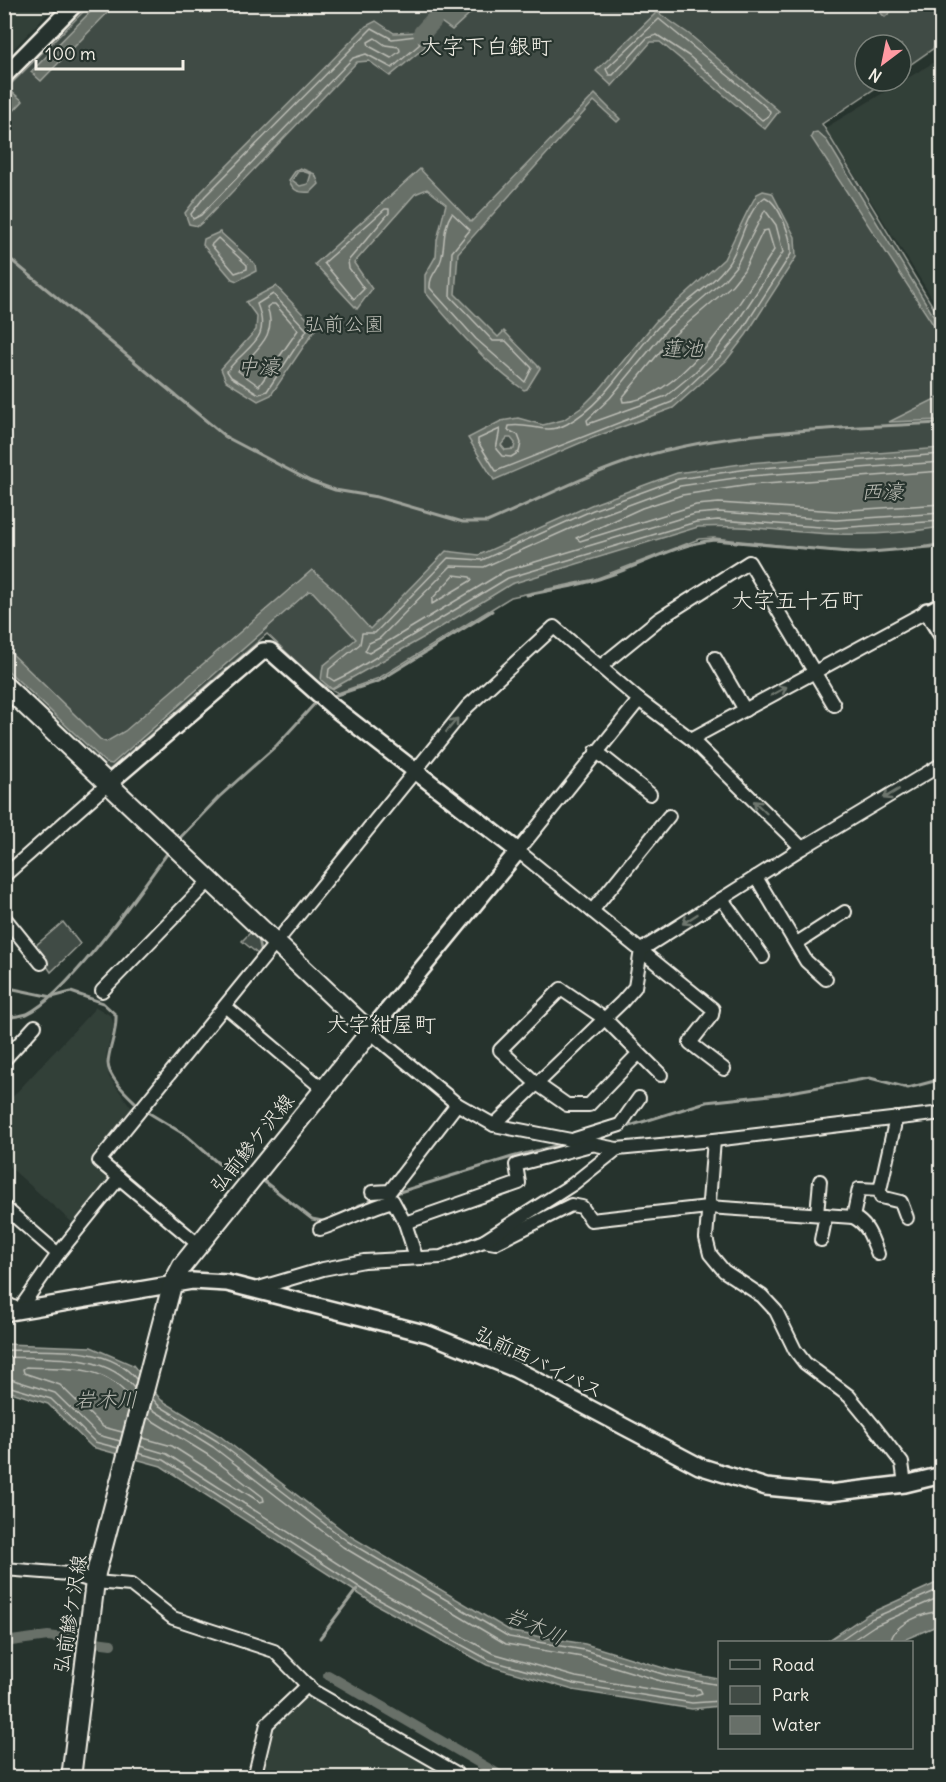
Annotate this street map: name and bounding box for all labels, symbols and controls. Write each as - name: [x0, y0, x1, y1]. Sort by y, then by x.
- district label: 大字下白銀町: [420, 32, 552, 60]
- scale bar: [36, 33, 183, 71]
- north arrow: [853, 33, 913, 93]
- text: 100 m: [45, 42, 96, 65]
- text: N: [865, 64, 885, 87]
- park label: 弘前公園: [304, 311, 384, 336]
- water label: 蓮池: [661, 335, 704, 362]
- water label: 中濠: [237, 353, 281, 380]
- water label: 西濠: [861, 478, 905, 505]
- district label: 大字五十石町: [731, 586, 863, 614]
- one-way arrow: [770, 685, 787, 697]
- one-way arrow: [445, 717, 458, 733]
- one-way arrow: [883, 789, 900, 801]
- one-way arrow: [753, 800, 768, 814]
- one-way arrow: [682, 914, 699, 926]
- district label: 大字紺屋町: [326, 1010, 436, 1038]
- street label: 弘前鰺ケ沢線: [204, 1088, 299, 1197]
- street label: 弘前西バイパス: [471, 1320, 607, 1403]
- water label: 岩木川: [75, 1386, 138, 1413]
- street label: 弘前鰺ケ沢線: [48, 1553, 91, 1675]
- water label: 岩木川: [501, 1600, 569, 1651]
- legend: [718, 1641, 913, 1749]
- text: Road: [772, 1653, 815, 1676]
- text: Park: [772, 1683, 809, 1706]
- text: Water: [772, 1713, 822, 1736]

